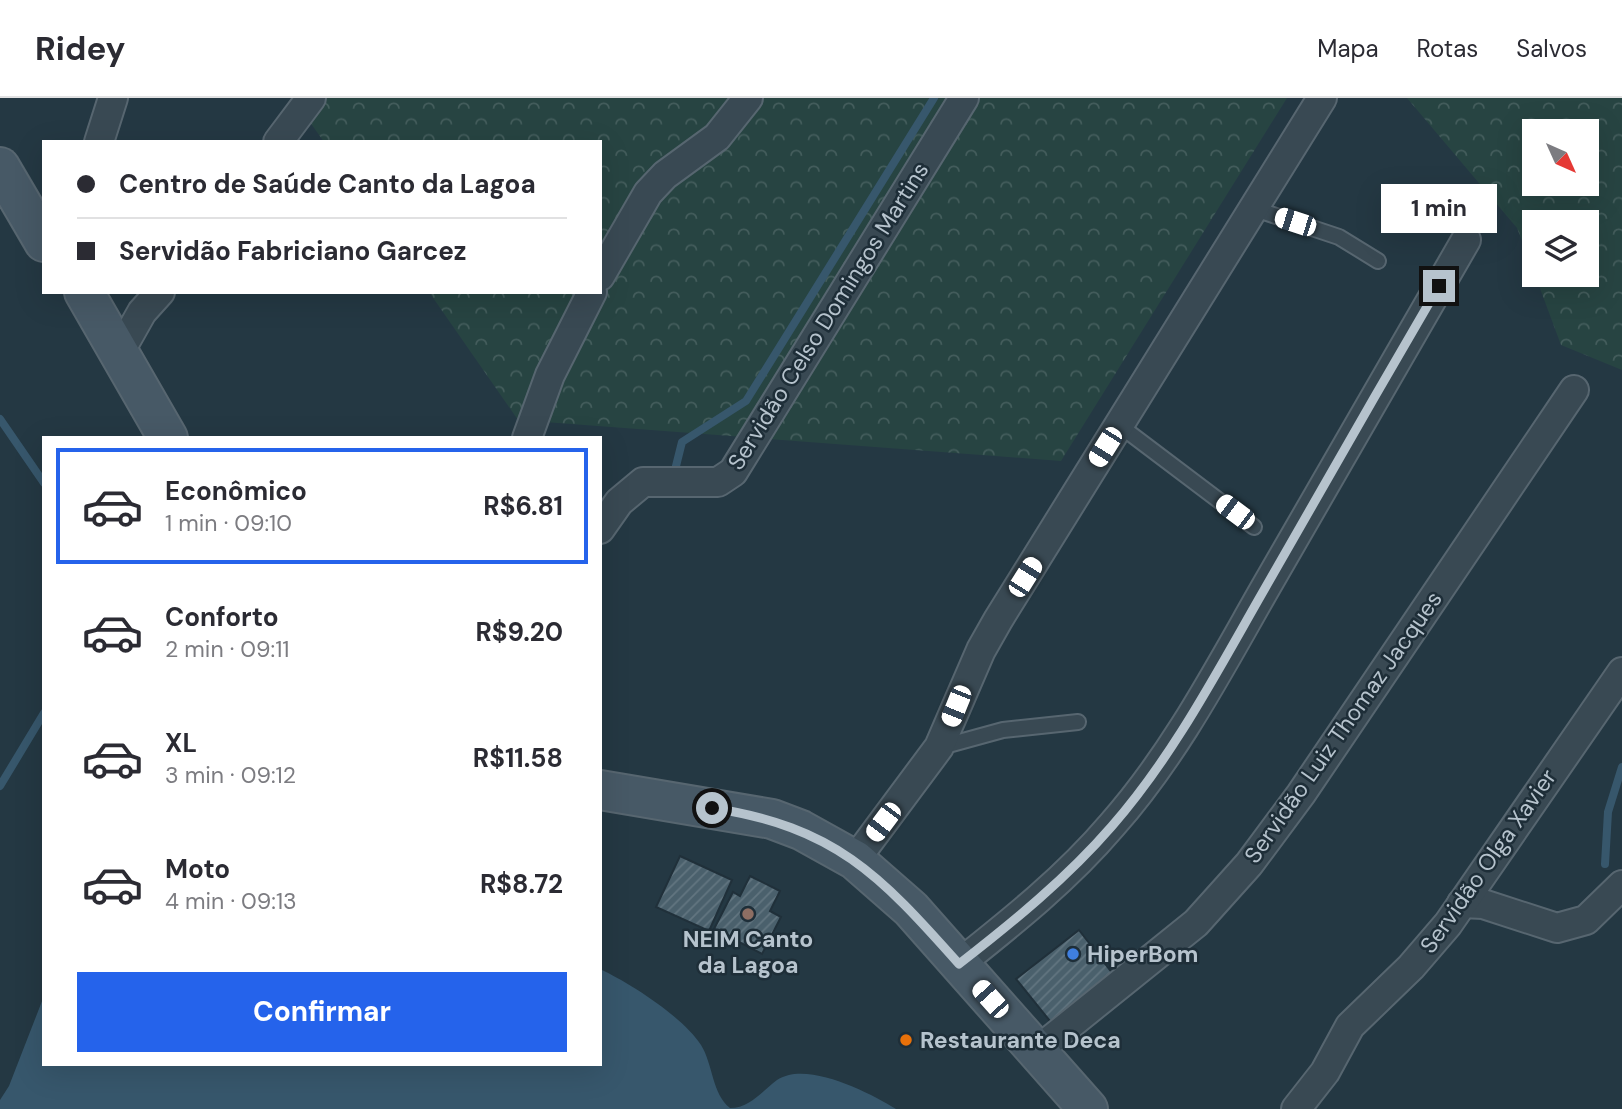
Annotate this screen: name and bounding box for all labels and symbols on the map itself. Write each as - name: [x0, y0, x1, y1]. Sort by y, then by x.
- north arrow: [1522, 119, 1600, 196]
- street label: Servidão Celso Domingos Martins: [721, 157, 935, 475]
- callout: 1 min: [1381, 184, 1497, 234]
- car: [1272, 206, 1319, 238]
- route end: [1423, 270, 1455, 302]
- car: [1085, 424, 1126, 470]
- car: [1212, 491, 1259, 533]
- car: [1005, 554, 1046, 600]
- street label: Servidão Luiz Thomaz Jacques: [1237, 585, 1449, 869]
- car: [939, 683, 974, 729]
- street label: Servidão Olga Xavier: [1413, 763, 1563, 959]
- route start: [696, 792, 728, 824]
- car: [862, 799, 905, 845]
- marker: NEIM Canto da Lagoa: [740, 906, 756, 922]
- place label: NEIM Canto da Lagoa: [683, 924, 813, 980]
- place label: HiperBom: [1087, 939, 1198, 969]
- marker: HiperBom: [1065, 946, 1081, 962]
- car: [969, 976, 1012, 1022]
- place label: Restaurante Deca: [920, 1025, 1121, 1055]
- marker: Restaurante Deca: [898, 1032, 914, 1048]

